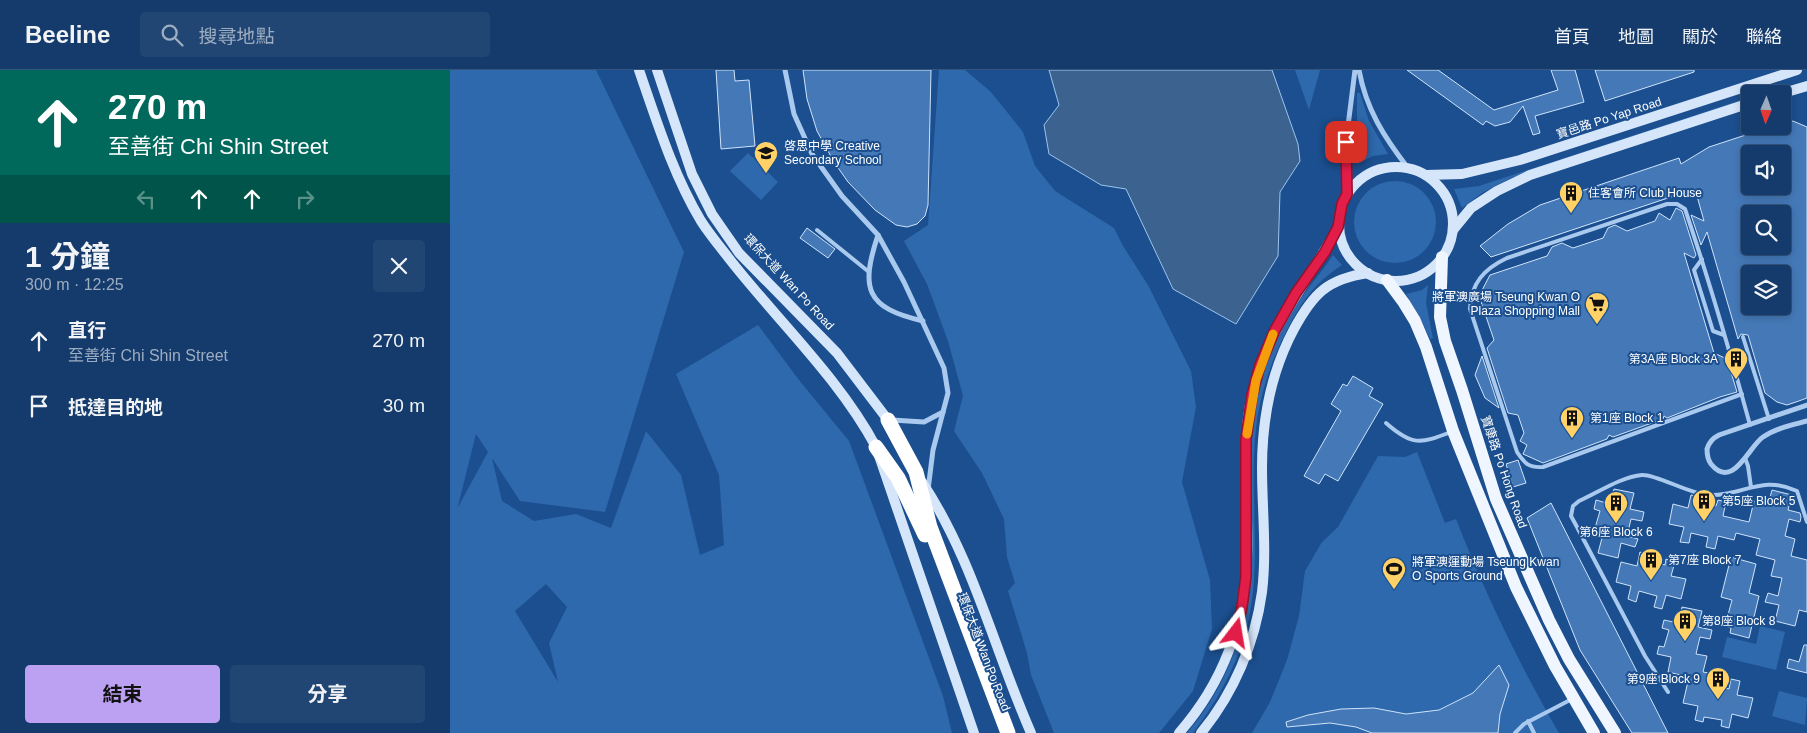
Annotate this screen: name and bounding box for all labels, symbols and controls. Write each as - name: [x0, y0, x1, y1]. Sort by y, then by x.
- search box: [140, 12, 490, 57]
- text: Beeline: [25, 21, 110, 48]
- icon: search: [158, 21, 186, 49]
- text: 搜尋地點: [198, 26, 274, 47]
- text: 首頁: [1554, 27, 1590, 47]
- text: 地圖: [1618, 27, 1654, 47]
- text: 關於: [1682, 27, 1718, 47]
- text: 聯絡: [1746, 27, 1782, 47]
- north arrow: [1741, 85, 1791, 135]
- map controls: [1741, 85, 1791, 315]
- text: 270 m: [108, 87, 207, 126]
- icon: ahead: [25, 90, 90, 155]
- street label: 寶邑路 Po Yap Road: [1555, 94, 1663, 142]
- pin: [1325, 121, 1367, 163]
- icon: arrive: [1332, 128, 1360, 156]
- text: 至善街 Chi Shin Street: [108, 134, 328, 159]
- place label: 啓思中學 Creative Secondary School: [784, 139, 881, 167]
- school or university icon: 啓思中學 Creative Secondary School: [753, 140, 779, 174]
- button: sound: [1741, 145, 1791, 195]
- building icon: 住客會所 Club House: [1558, 180, 1584, 214]
- icon: left: [132, 185, 160, 213]
- icon: ahead: [185, 185, 213, 213]
- icon: ahead: [238, 185, 266, 213]
- icon: right: [291, 185, 319, 213]
- place label: 住客會所 Club House: [1588, 186, 1702, 200]
- button: search: [1741, 205, 1791, 255]
- street label: 環保大道 Wan Po Road: [741, 231, 837, 333]
- text: 1 分鐘: [25, 240, 110, 273]
- button: close: [373, 240, 425, 292]
- button: layers: [1741, 265, 1791, 315]
- text: 300 m · 12:25: [25, 276, 124, 293]
- place label: 將軍澳廣場 Tseung Kwan O Plaza Shopping Mall: [1432, 290, 1580, 318]
- supermarket icon: 將軍澳廣場 Tseung Kwan O Plaza Shopping Mall: [1584, 291, 1610, 325]
- text: 直行: [68, 320, 106, 341]
- icon: ahead: [25, 327, 53, 355]
- text: 270 m: [372, 330, 425, 351]
- building icon: 第3A座 Block 3A: [1723, 346, 1749, 380]
- text: 至善街 Chi Shin Street: [68, 347, 228, 364]
- place label: 第3A座 Block 3A: [1629, 352, 1718, 366]
- icon: arrive: [25, 392, 53, 420]
- text: 30 m: [383, 395, 425, 416]
- text: 抵達目的地: [68, 397, 163, 418]
- building icon: 第1座 Block 1: [1559, 405, 1585, 439]
- place label: 第1座 Block 1: [1590, 411, 1664, 425]
- street label: 寶康路 Po Hong Road: [1478, 414, 1530, 530]
- building icon: 第5座 Block 5: [1691, 488, 1717, 522]
- building icon: 第6座 Block 6: [1603, 490, 1629, 524]
- place label: 第5座 Block 5: [1722, 494, 1796, 508]
- place label: 第6座 Block 6: [1579, 525, 1653, 539]
- building icon: 第7座 Block 7: [1638, 547, 1664, 581]
- place label: 第7座 Block 7: [1668, 553, 1742, 567]
- place label: 將軍澳運動場 Tseung Kwan O Sports Ground: [1412, 555, 1559, 583]
- sports icon: 將軍澳運動場 Tseung Kwan O Sports Ground: [1381, 556, 1407, 590]
- street label: 環保大道 Wan Po Road: [955, 591, 1013, 713]
- position arrow: [1209, 606, 1261, 658]
- building icon: 第8座 Block 8: [1672, 608, 1698, 642]
- place label: 第8座 Block 8: [1702, 614, 1776, 628]
- button: 結束: [25, 665, 220, 723]
- button: 分享: [230, 665, 425, 723]
- building icon: 第9座 Block 9: [1705, 666, 1731, 700]
- place label: 第9座 Block 9: [1627, 672, 1700, 686]

